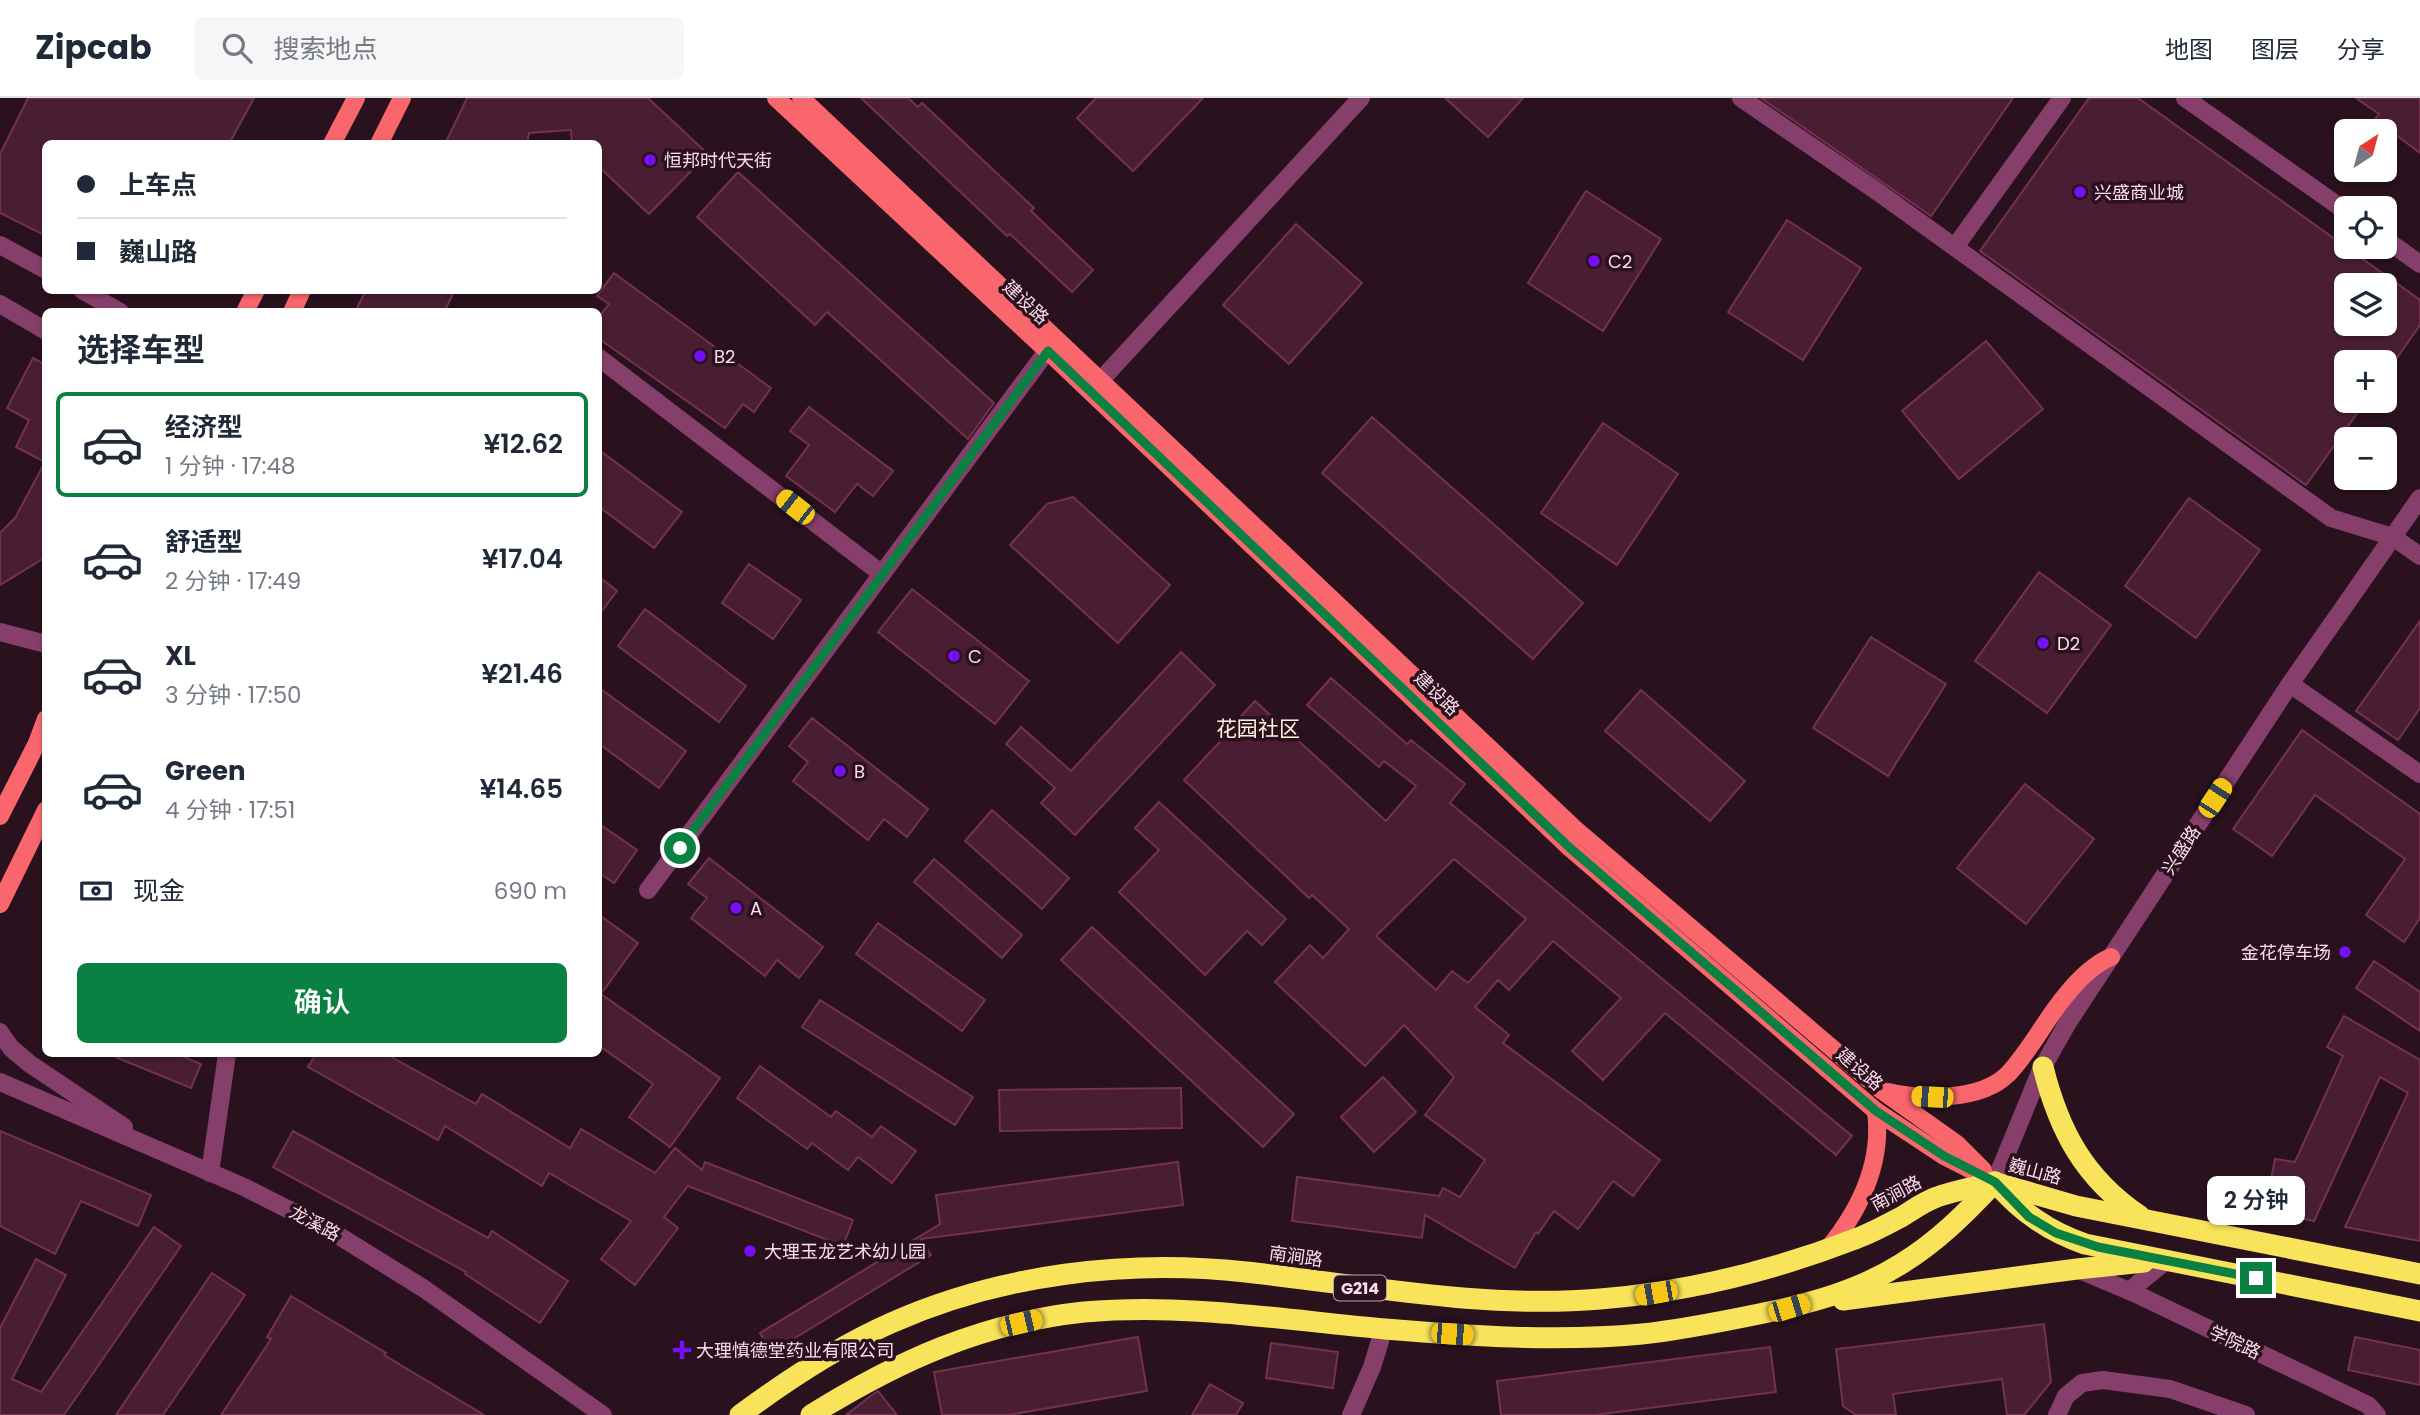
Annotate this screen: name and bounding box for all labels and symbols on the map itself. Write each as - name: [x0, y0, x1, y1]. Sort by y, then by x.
- north arrow: [2334, 119, 2398, 182]
- place label: 恒邦时代天街: [664, 148, 772, 173]
- marker: 恒邦时代天街: [642, 152, 658, 168]
- place label: 兴盛商业城: [2094, 180, 2184, 205]
- marker: 兴盛商业城: [2072, 184, 2088, 200]
- place label: C2: [1608, 249, 1632, 274]
- marker: C2: [1586, 253, 1602, 269]
- street label: 建设路: [998, 274, 1054, 330]
- place label: B2: [714, 344, 735, 369]
- marker: B2: [692, 348, 708, 364]
- car: [772, 486, 819, 528]
- place label: D2: [2057, 631, 2080, 656]
- marker: D2: [2035, 635, 2051, 651]
- place label: C: [968, 644, 982, 669]
- marker: C: [946, 648, 962, 664]
- street label: 建设路: [1409, 665, 1465, 721]
- district label: 花园社区: [1216, 714, 1300, 743]
- place label: B: [854, 759, 865, 784]
- marker: B: [832, 763, 848, 779]
- car: [2195, 775, 2236, 821]
- street label: 兴盛路: [2156, 821, 2206, 879]
- route start: [664, 832, 696, 864]
- place label: A: [750, 896, 762, 921]
- marker: A: [728, 900, 744, 916]
- place label: 金花停车场: [2241, 940, 2331, 965]
- marker: 金花停车场: [2337, 944, 2353, 960]
- street label: 建设路: [1831, 1042, 1889, 1096]
- car: [1911, 1085, 1954, 1109]
- street label: 巍山路: [2006, 1152, 2064, 1190]
- street label: 南涧路: [1866, 1169, 1926, 1217]
- callout: 2 分钟: [2207, 1176, 2305, 1226]
- street label: 龙溪路: [285, 1199, 345, 1247]
- place label: 大理玉龙艺术幼儿园: [764, 1239, 926, 1264]
- street label: 南涧路: [1268, 1240, 1324, 1272]
- marker: 大理玉龙艺术幼儿园: [742, 1243, 758, 1259]
- route end: [2240, 1262, 2272, 1294]
- road number: G214: [1334, 1276, 1386, 1300]
- car: [1634, 1279, 1679, 1307]
- car: [1766, 1292, 1813, 1324]
- car: [999, 1308, 1044, 1338]
- street label: 学院路: [2205, 1319, 2265, 1365]
- car: [1431, 1322, 1474, 1346]
- place label: 大理慎德堂药业有限公司: [696, 1338, 894, 1363]
- marker: 大理慎德堂药业有限公司: [674, 1342, 690, 1358]

